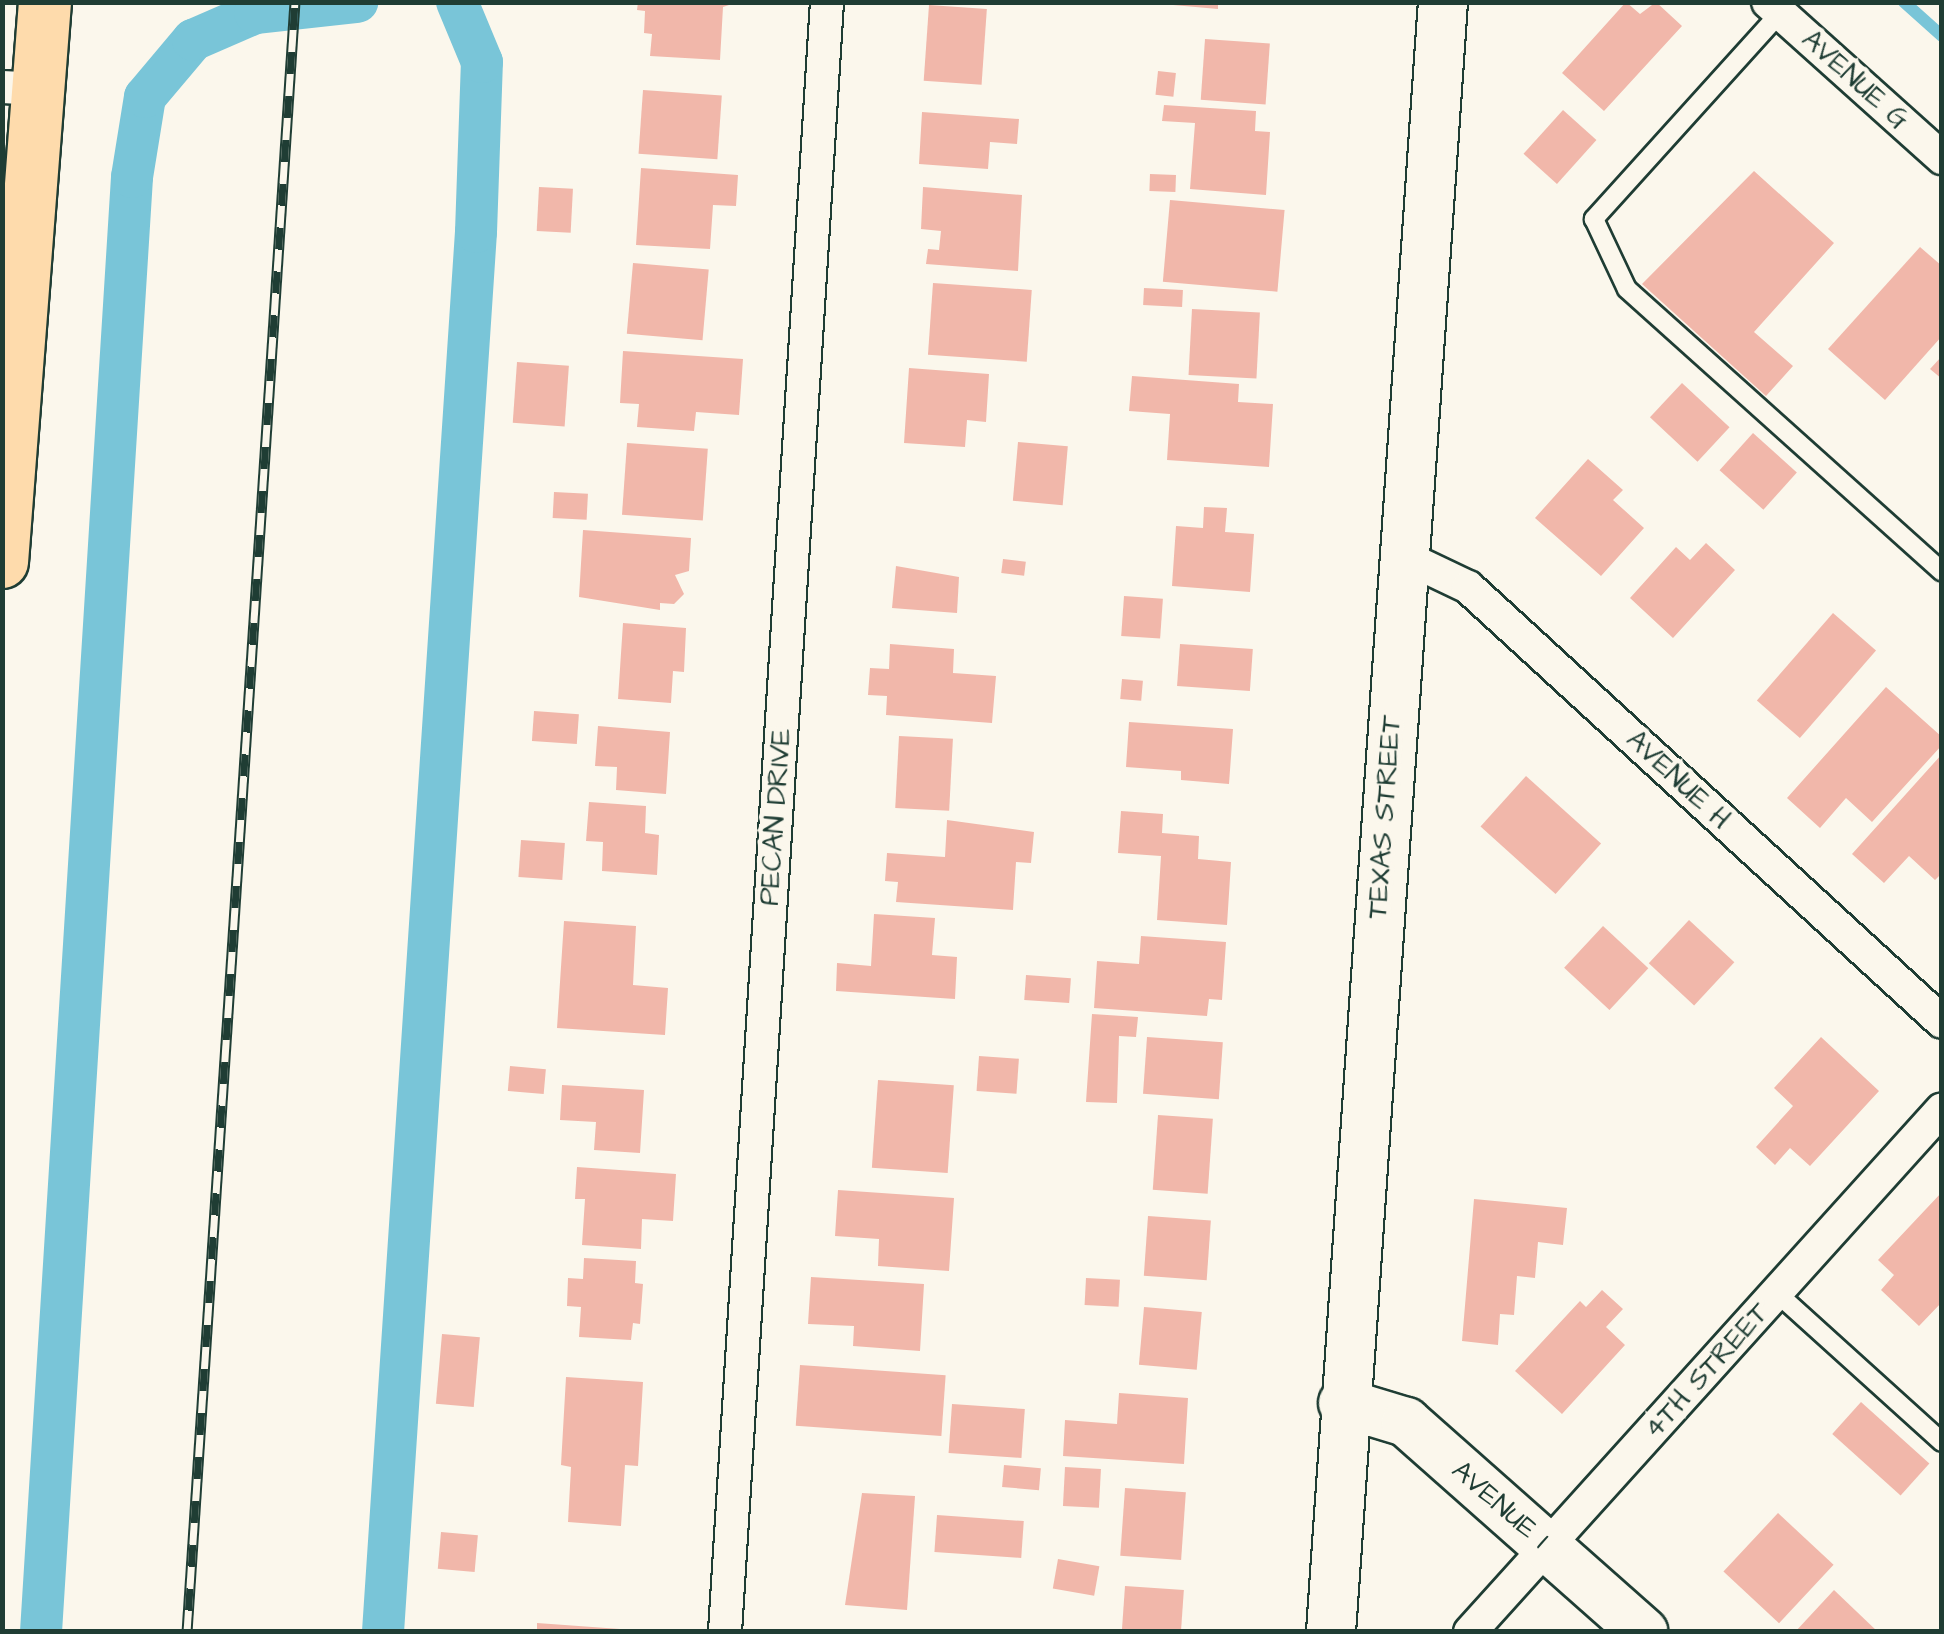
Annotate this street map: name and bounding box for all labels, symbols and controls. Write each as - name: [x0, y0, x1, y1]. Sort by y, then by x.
- street label: AVENUE G: [1795, 23, 1915, 137]
- street label: TEXAS STREET: [1361, 714, 1409, 920]
- street label: AVENUE H: [1619, 723, 1737, 837]
- street label: PECAN DRIVE: [753, 727, 799, 907]
- street label: 4TH STREET: [1637, 1296, 1777, 1446]
- street label: AVENUE I: [1445, 1454, 1555, 1556]

